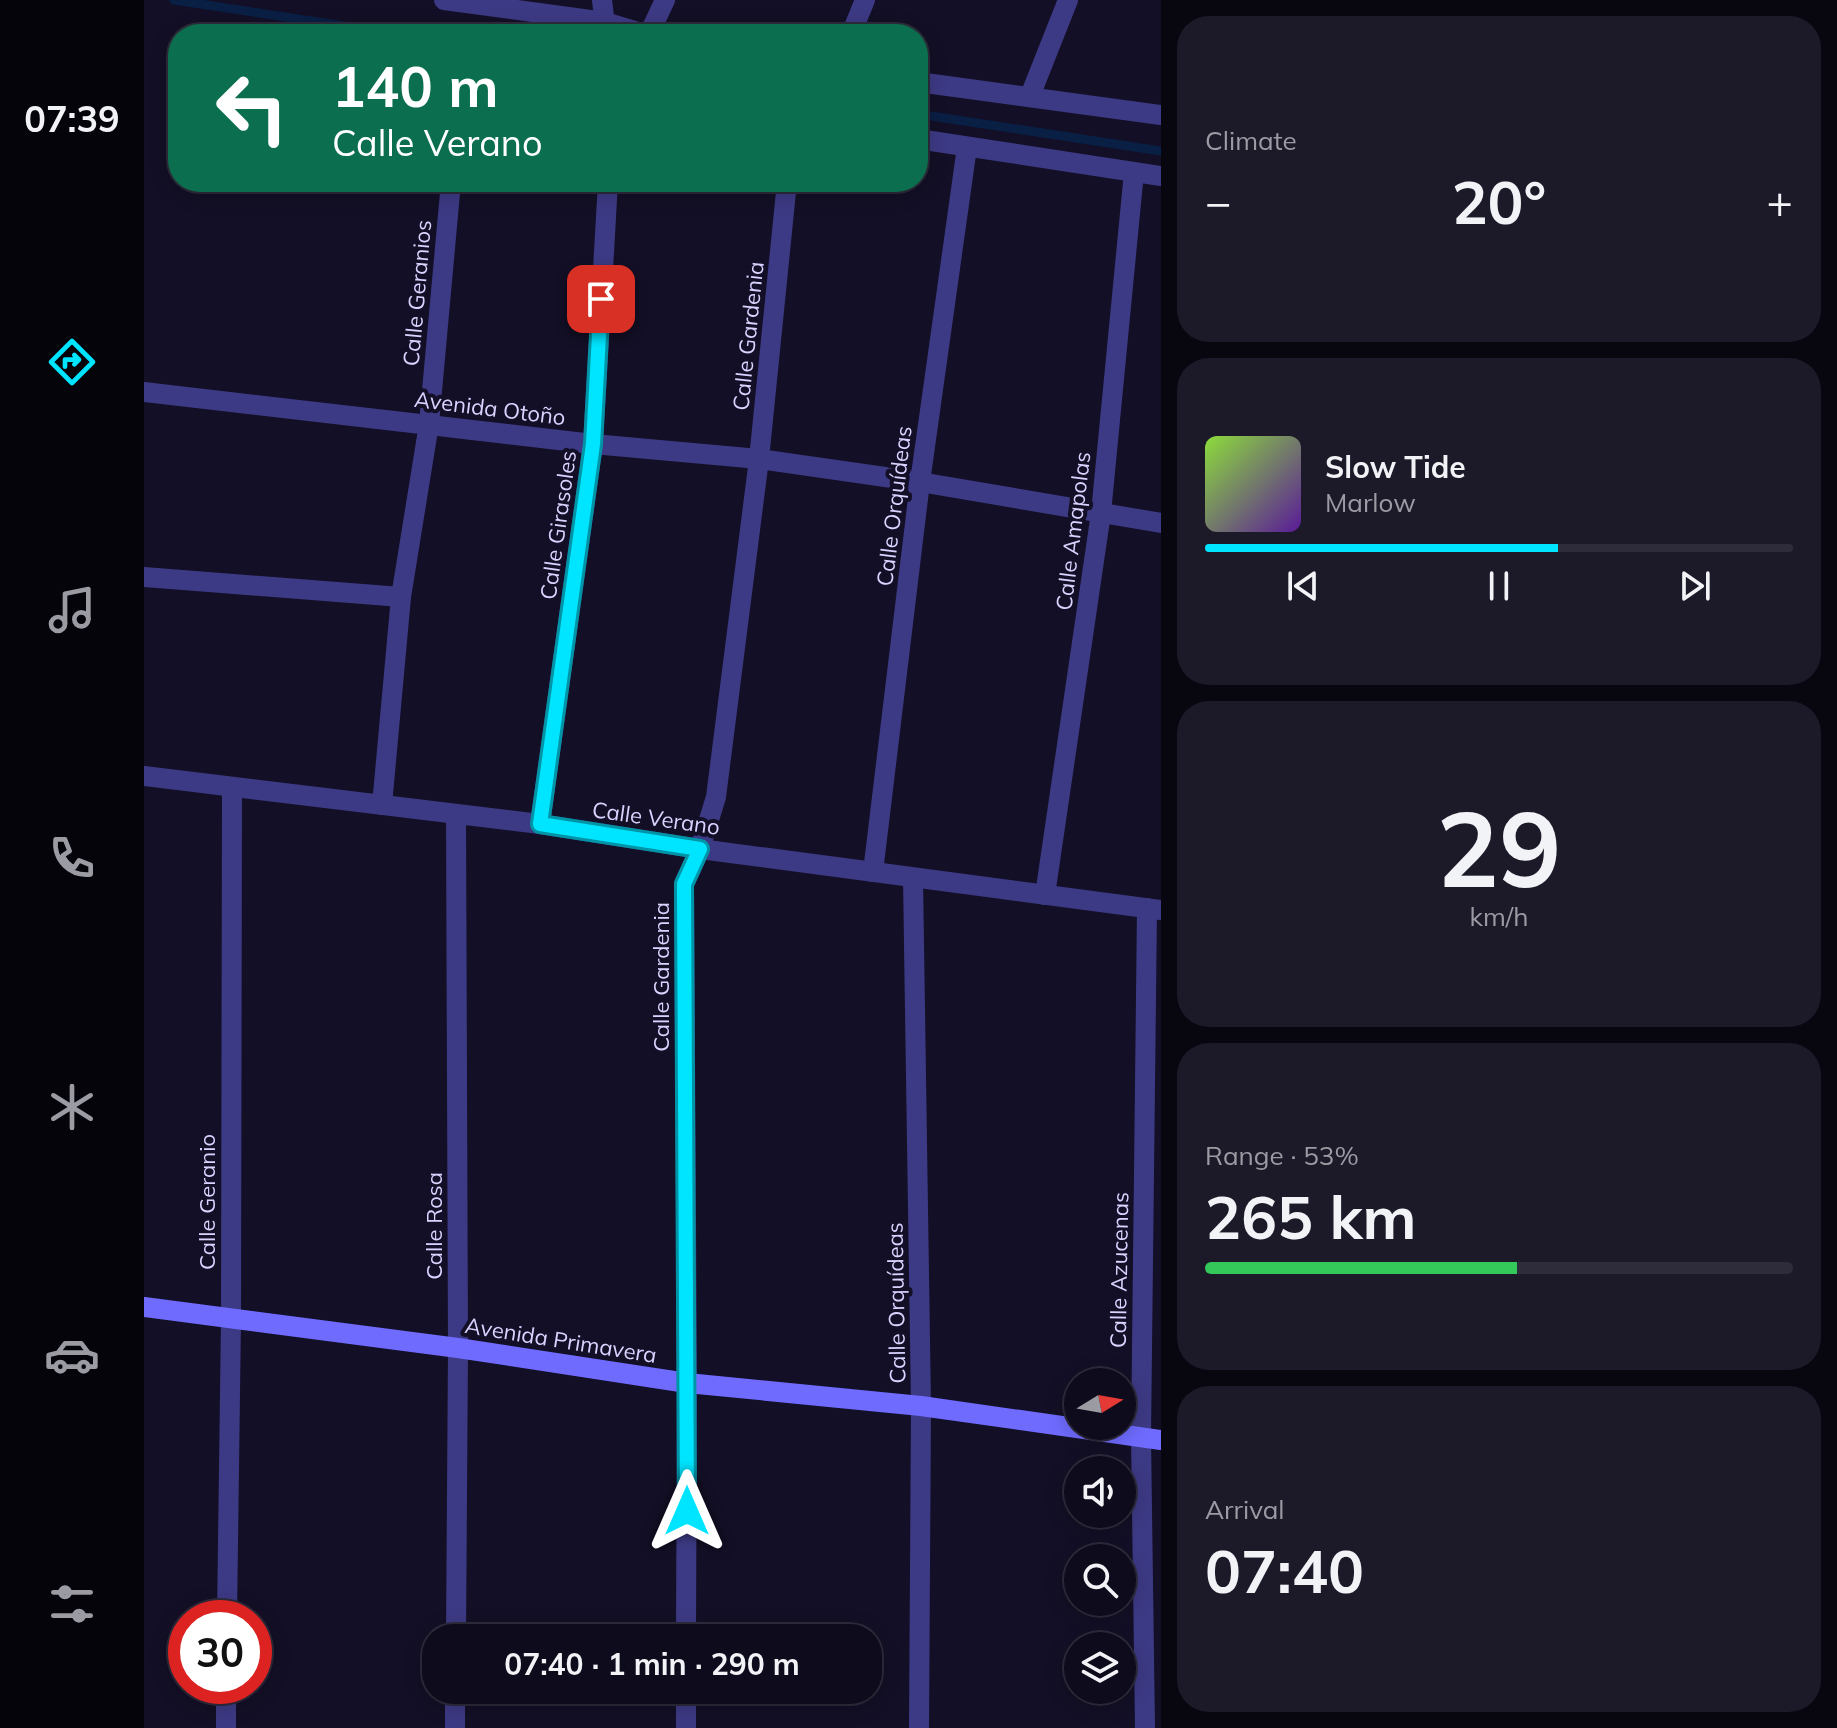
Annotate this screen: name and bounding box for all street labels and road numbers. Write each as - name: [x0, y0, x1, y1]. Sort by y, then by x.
- street label: Calle Geranios: [397, 219, 437, 367]
- street label: Calle Gardenia: [726, 260, 770, 412]
- street label: Avenida Otoño: [413, 385, 567, 431]
- street label: Calle Orquídeas: [870, 424, 918, 588]
- street label: Calle Girasoles: [534, 449, 582, 601]
- street label: Calle Amapolas: [1049, 450, 1097, 612]
- street label: Calle Verano: [590, 795, 722, 841]
- street label: Calle Gardenia: [647, 902, 675, 1052]
- street label: Calle Geranio: [193, 1134, 221, 1270]
- street label: Calle Rosa: [420, 1172, 448, 1280]
- street label: Calle Azucenas: [1104, 1192, 1134, 1348]
- street label: Calle Orquídeas: [881, 1222, 911, 1384]
- street label: Avenida Primavera: [463, 1311, 659, 1369]

